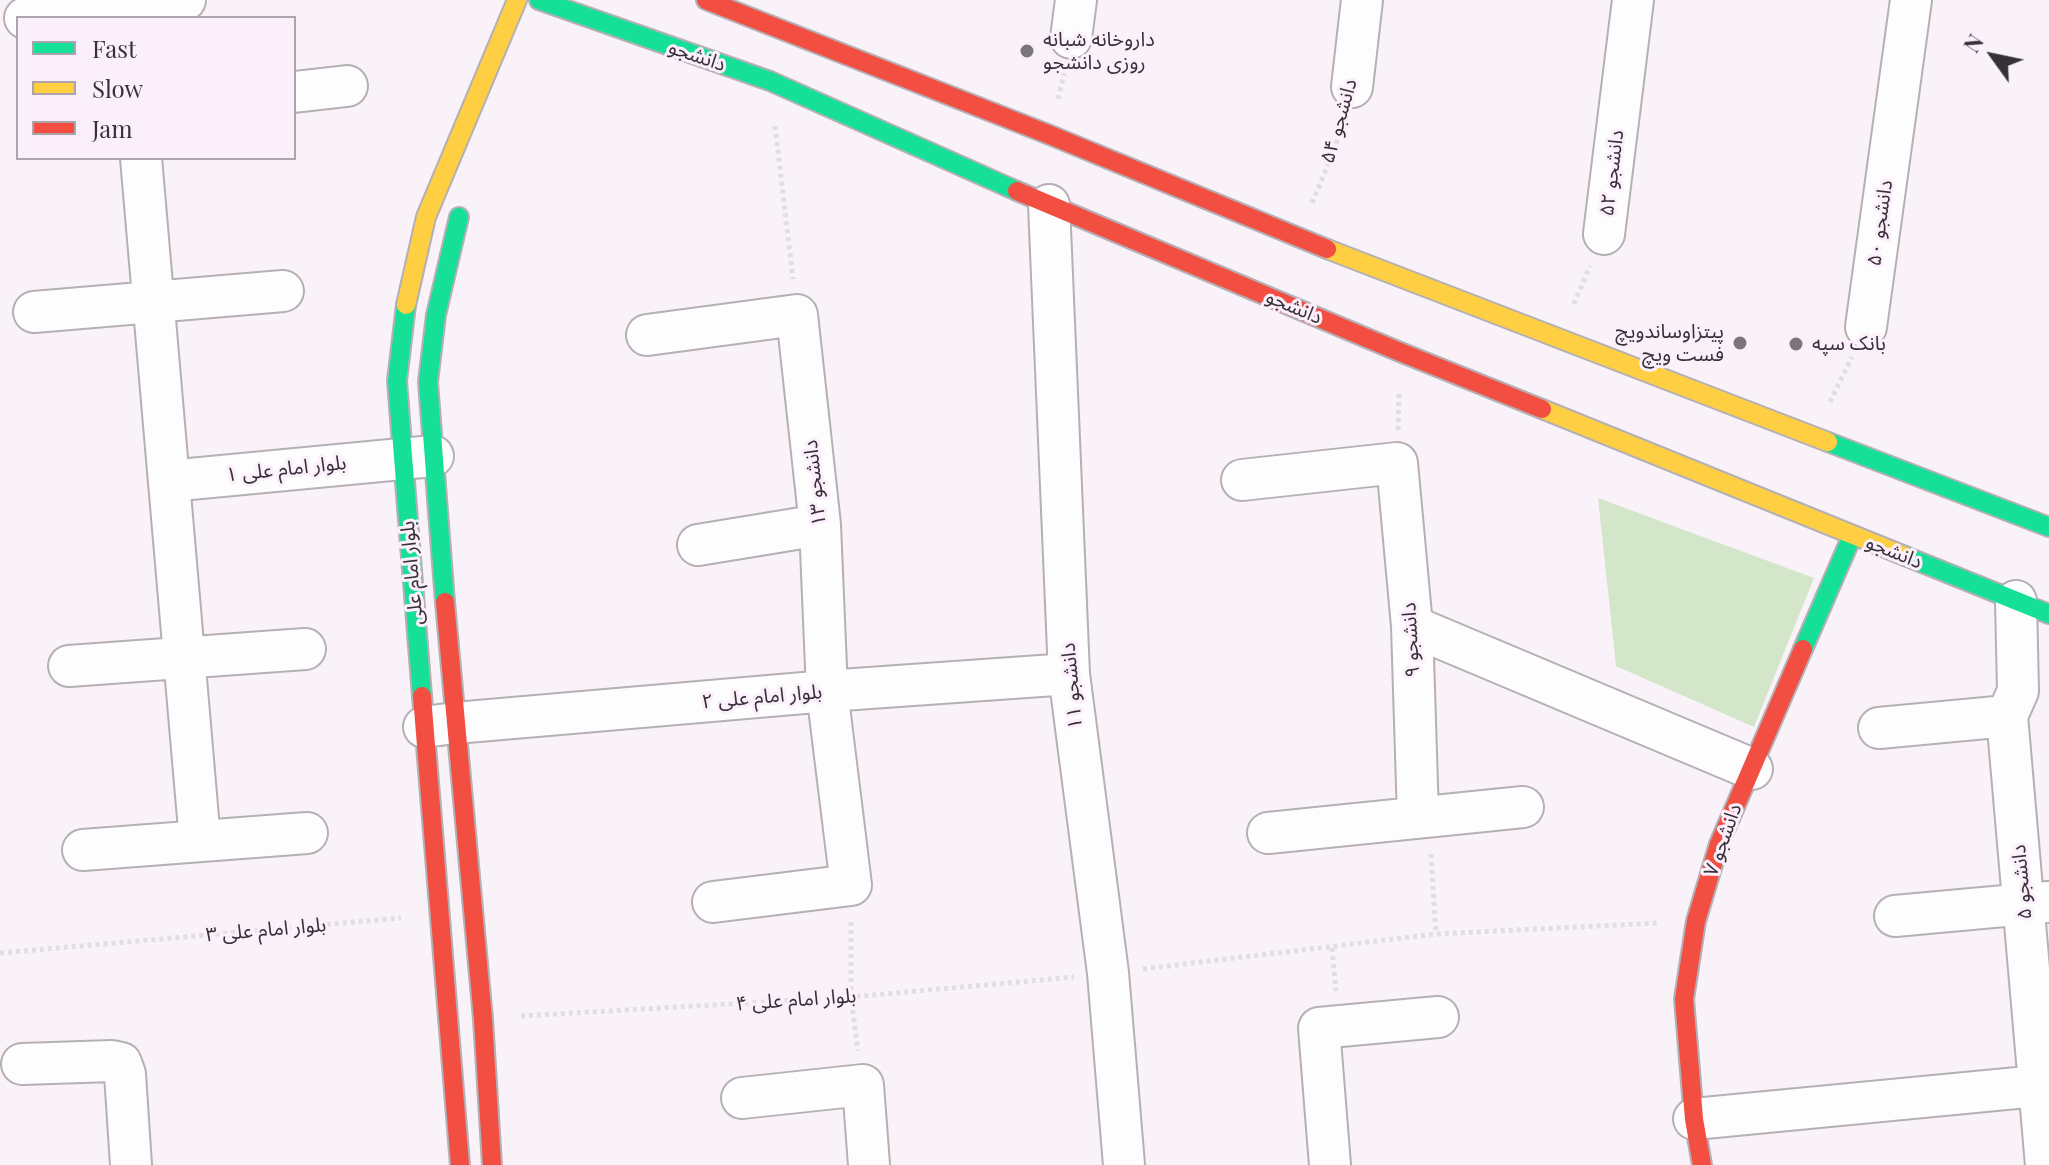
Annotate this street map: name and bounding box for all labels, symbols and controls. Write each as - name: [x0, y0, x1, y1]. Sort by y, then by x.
- legend: [16, 16, 296, 160]
- north arrow: [1953, 16, 2033, 96]
- place label: داروخانه شبانه روزی دانشجو: [1043, 28, 1155, 75]
- text: N: [1956, 28, 1990, 58]
- text: Fast: [92, 32, 137, 64]
- street label: دانشجو: [665, 35, 729, 77]
- marker: داروخانه شبانه روزی دانشجو: [1018, 42, 1036, 60]
- text: Slow: [92, 72, 143, 104]
- street label: دانشجو ۵۴: [1316, 76, 1362, 166]
- text: Jam: [92, 112, 133, 144]
- street label: دانشجو ۵۲: [1595, 129, 1629, 217]
- street label: دانشجو ۵۰: [1862, 178, 1898, 268]
- street label: دانشجو: [1262, 284, 1326, 330]
- place label: پیتزاوساندویچ فست ویچ: [1615, 320, 1724, 367]
- place label: بانک سپه: [1812, 332, 1886, 356]
- marker: پیتزاوساندویچ فست ویچ: [1731, 334, 1749, 352]
- marker: بانک سپه: [1787, 335, 1805, 353]
- street label: دانشجو ۱۳: [799, 439, 831, 527]
- street label: بلوار امام علی ۱: [225, 451, 347, 487]
- street label: بلوار امام علی: [395, 520, 429, 626]
- street label: دانشجو: [1862, 530, 1926, 574]
- street label: دانشجو ۹: [1397, 602, 1425, 678]
- street label: دانشجو ۱۱: [1056, 642, 1088, 730]
- street label: بلوار امام علی ۲: [701, 680, 823, 714]
- street label: دانشجو ۷: [1699, 801, 1747, 879]
- street label: دانشجو ۵: [2007, 843, 2037, 921]
- street label: بلوار امام علی ۳: [205, 913, 327, 947]
- street label: بلوار امام علی ۴: [735, 984, 857, 1016]

